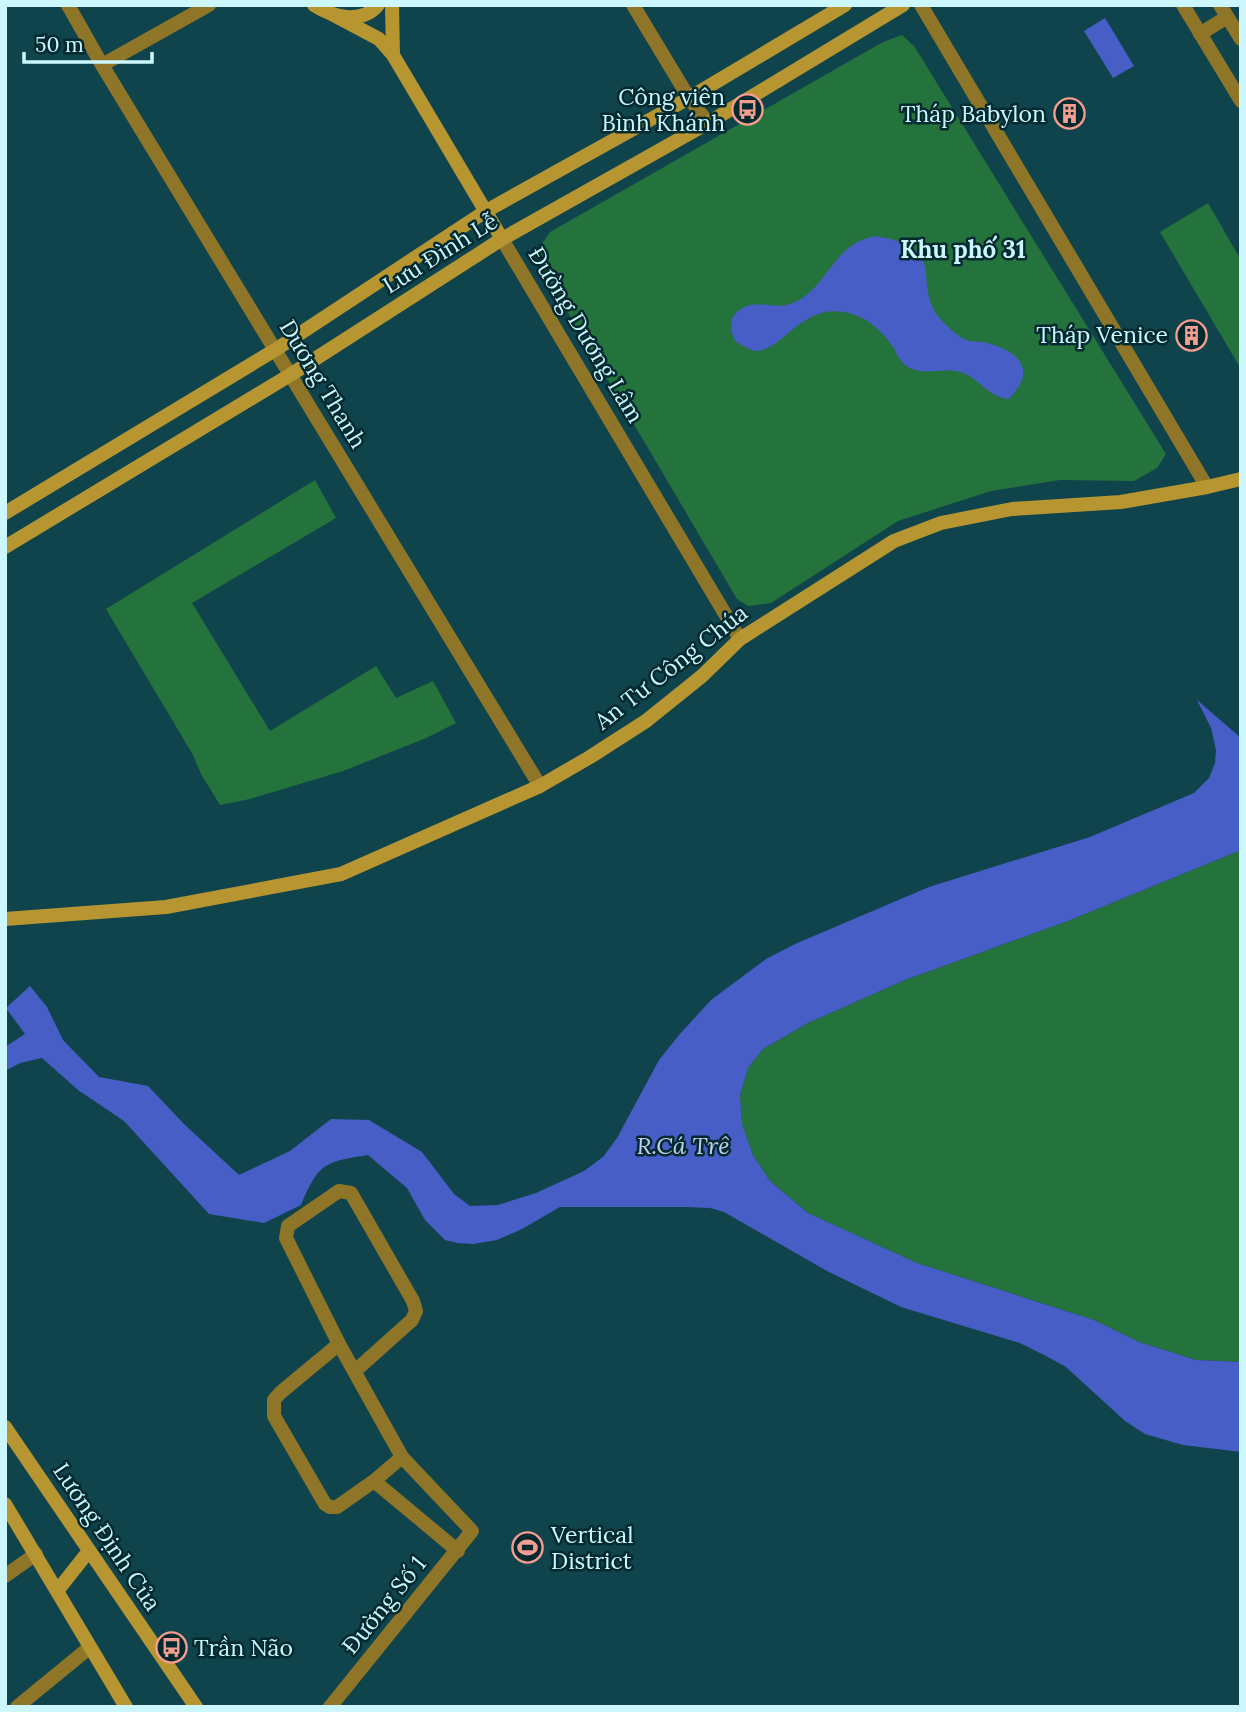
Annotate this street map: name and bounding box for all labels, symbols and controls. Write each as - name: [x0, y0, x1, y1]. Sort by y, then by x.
- scale bar: [24, 21, 152, 65]
- text: 50 m: [35, 31, 84, 58]
- place label: Công viên Bình Khánh: [602, 82, 725, 137]
- bus stop icon: Công viên Bình Khánh: [731, 93, 765, 127]
- building icon: Tháp Babylon: [1052, 97, 1086, 131]
- place label: Tháp Babylon: [901, 99, 1046, 128]
- street label: Lưu Đình Lễ: [377, 206, 503, 299]
- district label: Khu phố 31: [900, 234, 1026, 265]
- street label: Đường Dương Lâm: [522, 241, 650, 428]
- street label: Dương Thanh: [274, 314, 373, 454]
- building icon: Tháp Venice: [1174, 318, 1208, 352]
- place label: Tháp Venice: [1036, 320, 1168, 349]
- street label: An Tư Công Chúa: [587, 598, 753, 736]
- water label: R.Cá Trê: [636, 1130, 730, 1161]
- street label: Lương Định Của: [47, 1457, 168, 1616]
- place label: Vertical District: [550, 1520, 633, 1575]
- sports icon: Vertical District: [511, 1531, 545, 1565]
- street label: Đường Số 1: [335, 1550, 432, 1660]
- bus stop icon: Trần Não: [154, 1631, 188, 1665]
- place label: Trần Não: [194, 1633, 293, 1662]

